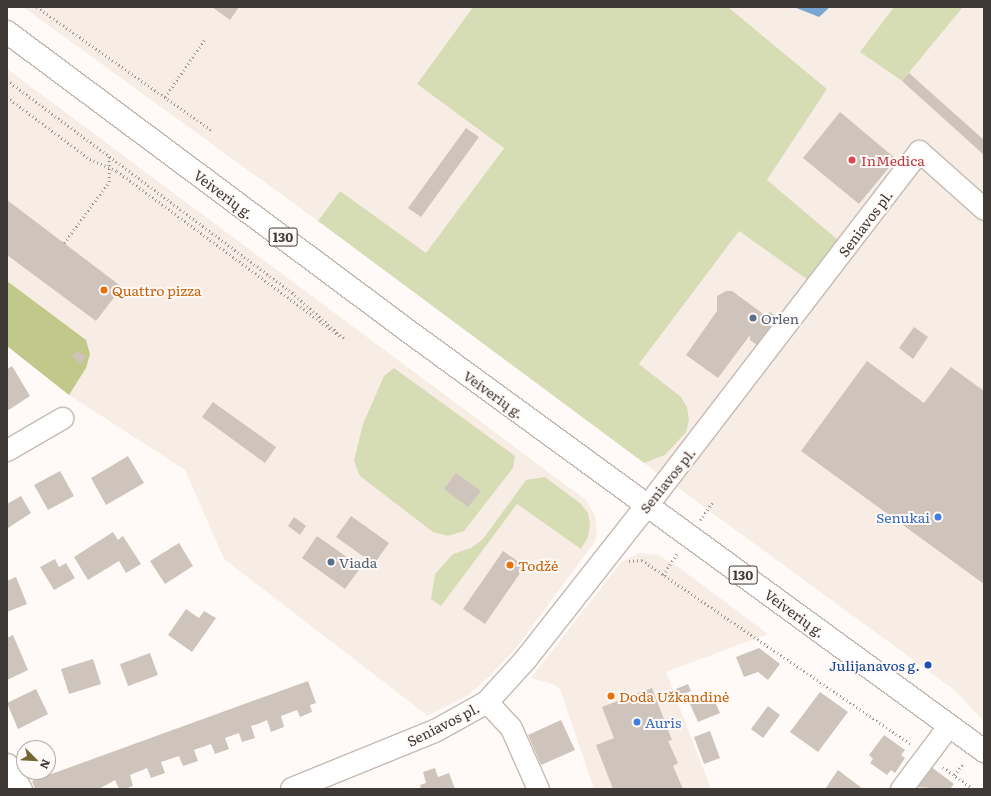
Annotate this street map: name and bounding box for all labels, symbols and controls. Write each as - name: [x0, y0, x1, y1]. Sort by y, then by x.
- place label: InMedica: [861, 152, 925, 168]
- marker: InMedica: [846, 154, 858, 166]
- street label: Veiverių g.: [191, 166, 257, 222]
- street label: Seniavos pl.: [834, 186, 896, 260]
- road number: 130: [268, 226, 298, 248]
- place label: Quattro pizza: [112, 282, 202, 298]
- marker: Quattro pizza: [99, 285, 109, 295]
- place label: Orlen: [761, 310, 799, 326]
- marker: Orlen: [748, 313, 758, 323]
- street label: Veiverių g.: [460, 366, 528, 422]
- street label: Seniavos pl.: [636, 444, 698, 516]
- place label: Senukai: [876, 509, 930, 525]
- marker: Senukai: [933, 512, 943, 522]
- place label: Viada: [339, 554, 377, 570]
- marker: Viada: [326, 557, 336, 567]
- place label: Todžė: [518, 557, 558, 573]
- marker: Todžė: [505, 560, 515, 570]
- road number: 130: [728, 564, 758, 586]
- street label: Veiverių g.: [761, 585, 829, 641]
- place label: Julijanavos g.: [829, 657, 920, 673]
- marker: Julijanavos g.: [923, 660, 933, 670]
- place label: Doda Užkandinė: [619, 688, 729, 704]
- marker: Doda Užkandinė: [606, 691, 616, 701]
- street label: Seniavos pl.: [404, 699, 482, 749]
- place label: Auris: [645, 714, 681, 730]
- marker: Auris: [632, 717, 642, 727]
- north arrow: [16, 740, 56, 780]
- text: N: [37, 757, 55, 772]

